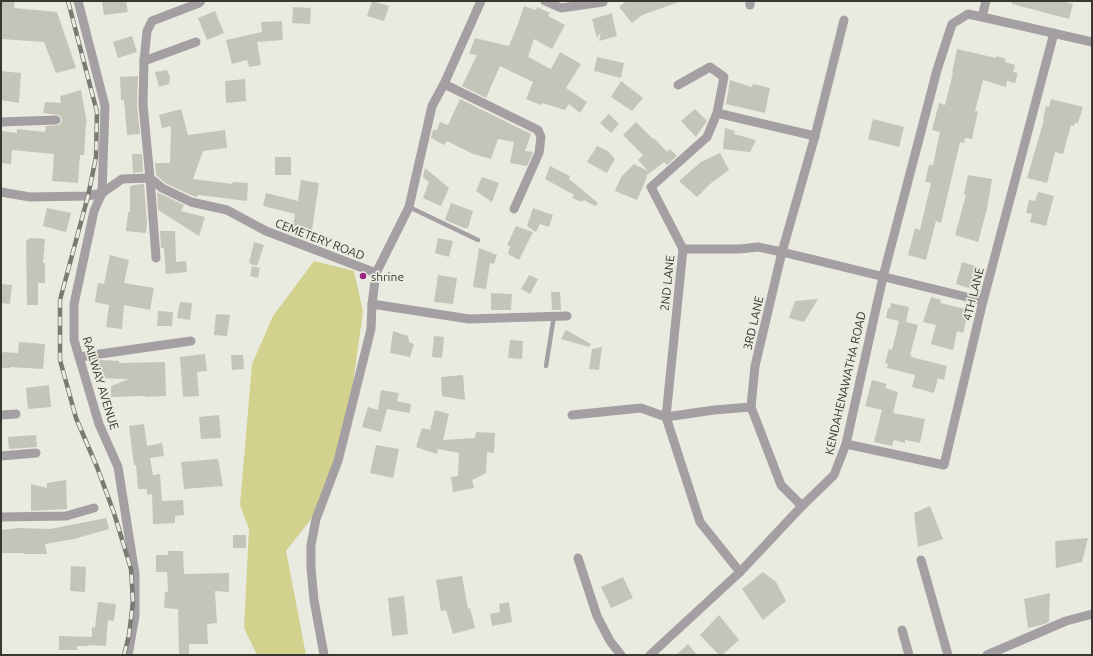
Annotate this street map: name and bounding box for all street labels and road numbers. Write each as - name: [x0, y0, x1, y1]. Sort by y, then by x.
- street label: CEMETERY ROAD: [273, 216, 367, 262]
- street label: 2ND LANE: [658, 254, 676, 312]
- street label: 4TH LANE: [960, 266, 986, 322]
- street label: 3RD LANE: [740, 294, 766, 351]
- street label: KENDAHENAWATHA ROAD: [822, 310, 868, 456]
- street label: RAILWAY AVENUE: [81, 335, 121, 432]

